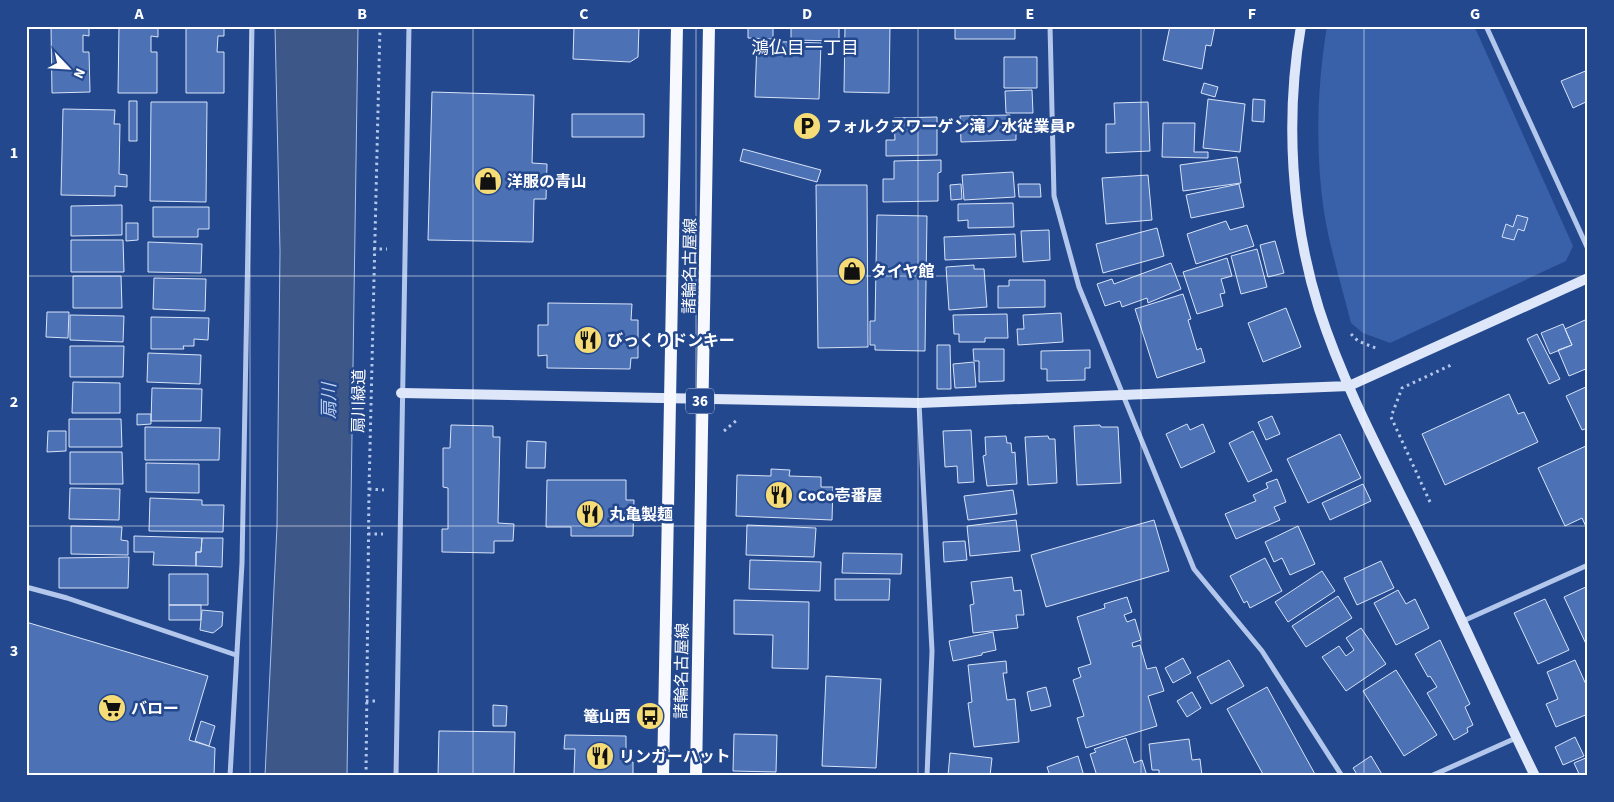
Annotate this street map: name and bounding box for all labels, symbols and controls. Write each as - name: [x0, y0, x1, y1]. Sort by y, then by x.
- text: A: [133, 3, 144, 25]
- text: B: [357, 3, 367, 25]
- text: C: [579, 3, 589, 25]
- text: D: [802, 3, 812, 25]
- text: E: [1026, 3, 1034, 25]
- text: F: [1248, 3, 1256, 25]
- text: G: [1470, 3, 1480, 25]
- district label: 鴻仏目一丁目: [751, 36, 859, 61]
- north arrow: [42, 42, 92, 92]
- text: N: [68, 65, 90, 82]
- parking icon: フォルクスワーゲン滝ノ水従業員P: [792, 111, 822, 141]
- place label: フォルクスワーゲン滝ノ水従業員P: [826, 116, 1075, 138]
- text: 1: [10, 142, 18, 164]
- shop icon: 洋服の青山: [473, 166, 503, 196]
- place label: 洋服の青山: [507, 171, 587, 193]
- street label: 諸輪名古屋線: [678, 218, 702, 314]
- shop icon: タイヤ館: [837, 256, 867, 286]
- place label: タイヤ館: [871, 261, 935, 283]
- restaurant icon: びっくりドンキー: [573, 325, 603, 355]
- place label: びっくりドンキー: [607, 330, 735, 352]
- street label: 扇川緑道: [347, 369, 371, 433]
- water label: 扇川: [317, 381, 342, 419]
- road number: 36: [686, 388, 714, 414]
- text: 2: [10, 391, 18, 413]
- restaurant icon: CoCo壱番屋: [764, 480, 794, 510]
- place label: CoCo壱番屋: [798, 485, 882, 507]
- restaurant icon: 丸亀製麺: [575, 499, 605, 529]
- place label: 丸亀製麺: [609, 504, 673, 526]
- street label: 諸輪名古屋線: [670, 623, 694, 719]
- text: 3: [10, 640, 18, 662]
- supermarket icon: バロー: [97, 693, 127, 723]
- place label: バロー: [131, 698, 179, 720]
- bus stop icon: 篭山西: [635, 701, 665, 731]
- place label: 篭山西: [583, 706, 631, 728]
- restaurant icon: リンガーハット: [585, 741, 615, 771]
- place label: リンガーハット: [619, 746, 731, 768]

